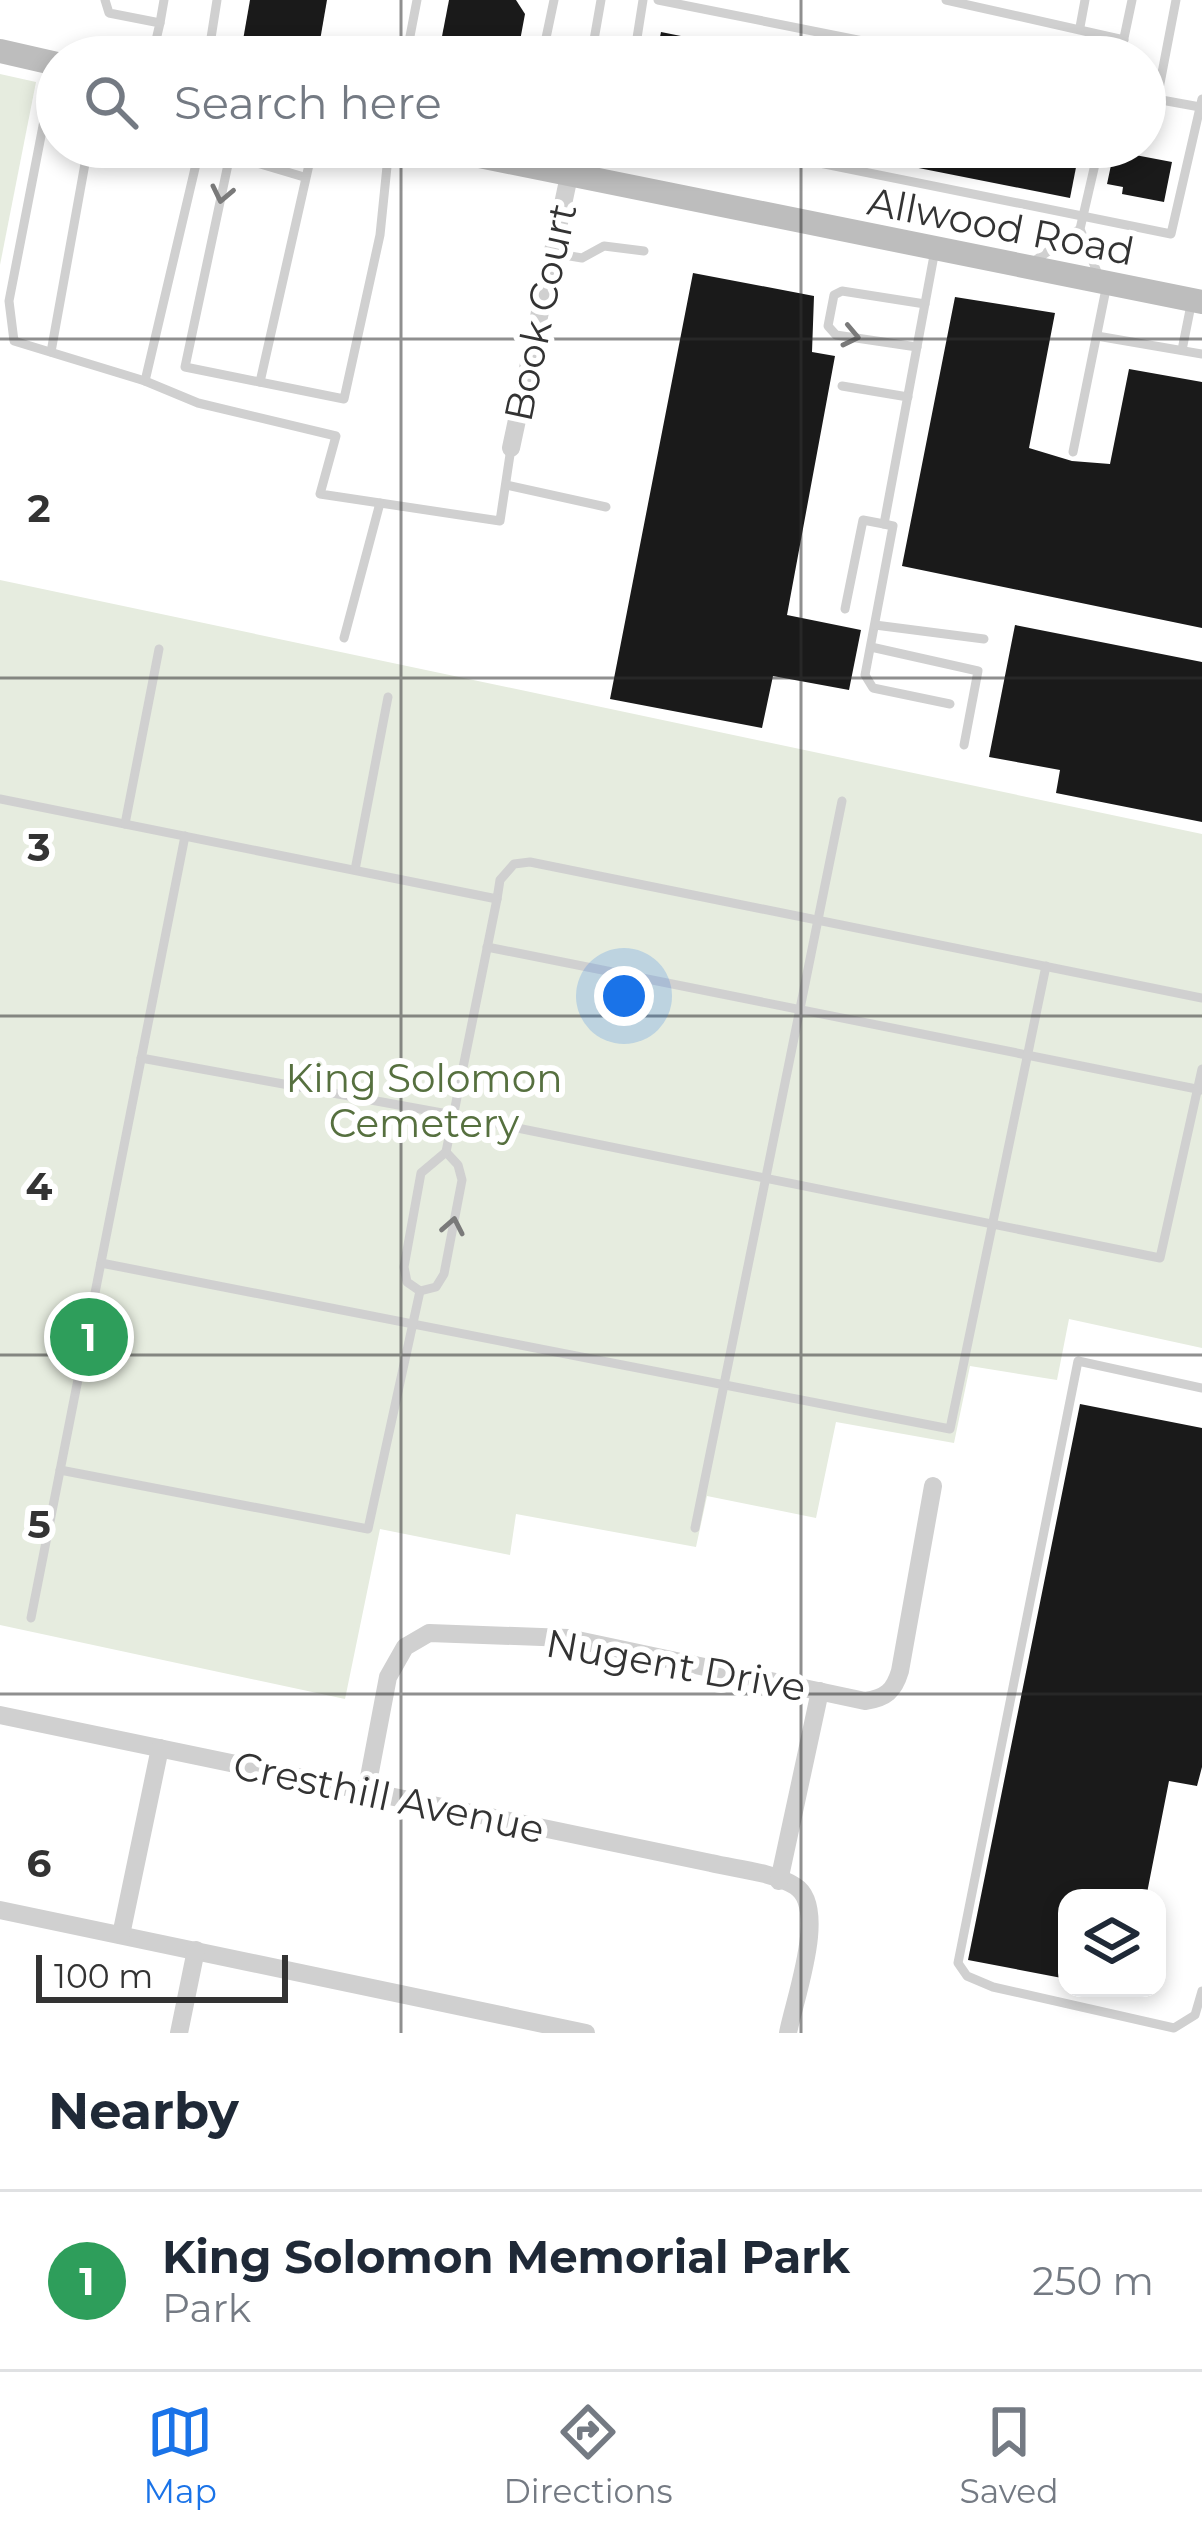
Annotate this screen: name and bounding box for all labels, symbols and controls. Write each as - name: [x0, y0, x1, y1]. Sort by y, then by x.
- search box: [36, 36, 1166, 168]
- icon: search: [78, 69, 144, 135]
- text: Search here: [174, 75, 442, 130]
- street label: Allwood Road: [864, 177, 1138, 275]
- one-way arrow: [210, 183, 236, 203]
- street label: Book Court: [494, 199, 586, 425]
- one-way arrow: [840, 322, 860, 348]
- text: 2: [27, 484, 51, 532]
- text: 3: [26, 823, 51, 871]
- your location: [594, 966, 654, 1026]
- park label: King Solomon Cemetery: [285, 1054, 563, 1147]
- text: 4: [26, 1162, 53, 1210]
- one-way arrow: [440, 1216, 465, 1236]
- pin: 1: [50, 1292, 128, 1382]
- text: 5: [27, 1500, 51, 1548]
- street label: Nugent Drive: [542, 1619, 810, 1711]
- street label: Cresthill Avenue: [229, 1741, 549, 1853]
- text: 6: [27, 1839, 52, 1887]
- map controls: [1058, 1889, 1166, 1997]
- button: layers: [1058, 1889, 1166, 1997]
- scale bar: [36, 1949, 288, 2002]
- text: 100 m: [54, 1956, 153, 1996]
- text: Nearby: [48, 2080, 239, 2142]
- text: King Solomon Memorial Park: [162, 2229, 850, 2284]
- text: 1: [79, 2257, 95, 2305]
- text: 250 m: [1032, 2257, 1154, 2305]
- text: Park: [162, 2284, 251, 2332]
- tab: Map: [143, 2399, 217, 2511]
- tab: Directions: [504, 2399, 673, 2511]
- tab: Saved: [959, 2399, 1059, 2511]

